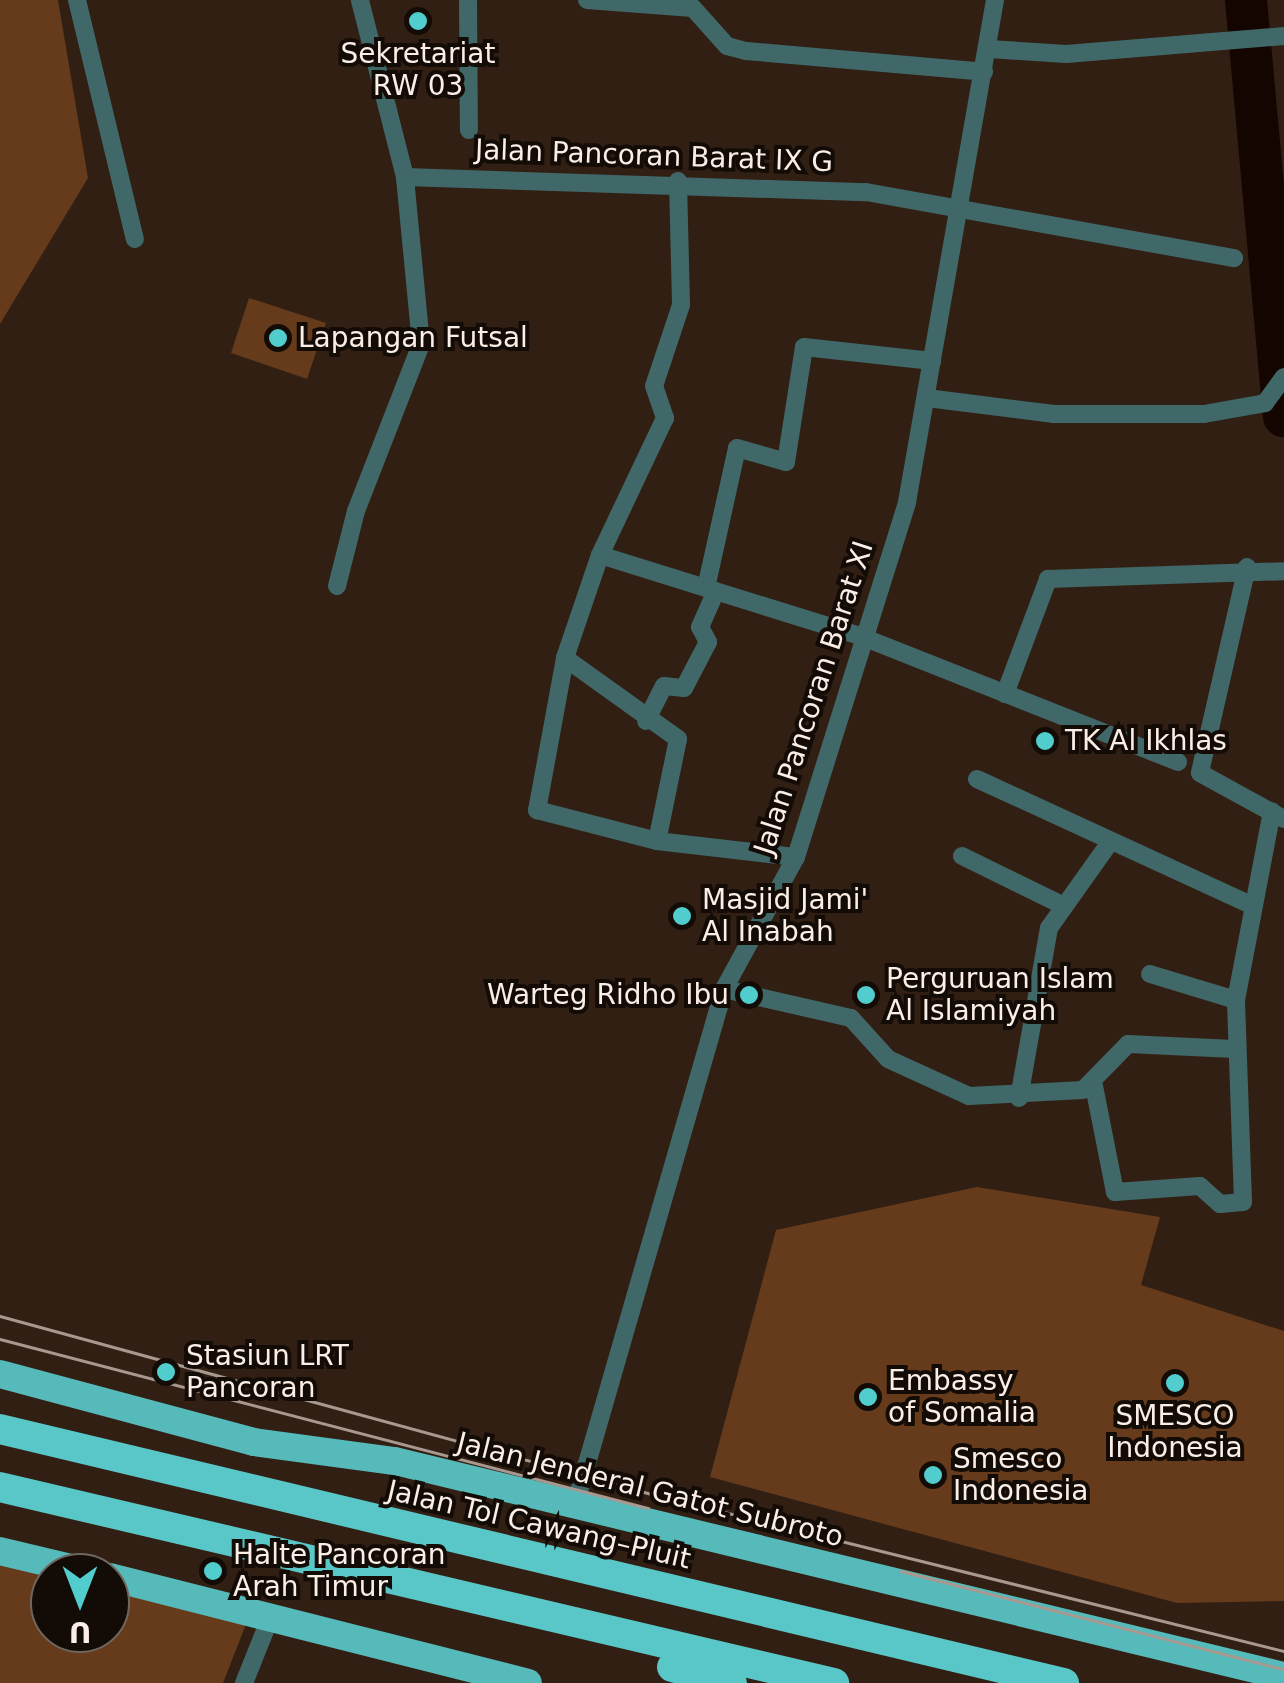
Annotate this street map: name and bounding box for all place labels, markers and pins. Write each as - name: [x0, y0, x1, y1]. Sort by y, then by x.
- marker: Sekretariat RW 03: [407, 10, 429, 32]
- place label: Sekretariat RW 03: [341, 37, 495, 103]
- place label: Lapangan Futsal: [298, 321, 528, 355]
- marker: Lapangan Futsal: [267, 327, 289, 349]
- place label: TK Al Ikhlas: [1065, 724, 1227, 758]
- marker: TK Al Ikhlas: [1034, 730, 1056, 752]
- place label: Masjid Jami' Al Inabah: [702, 883, 868, 949]
- marker: Masjid Jami' Al Inabah: [671, 905, 693, 927]
- place label: Perguruan Islam Al Islamiyah: [886, 962, 1114, 1028]
- place label: Warteg Ridho Ibu: [487, 978, 729, 1012]
- marker: Warteg Ridho Ibu: [738, 984, 760, 1006]
- marker: Perguruan Islam Al Islamiyah: [855, 984, 877, 1006]
- place label: Stasiun LRT Pancoran: [186, 1339, 349, 1405]
- marker: Stasiun LRT Pancoran: [155, 1361, 177, 1383]
- place label: Embassy of Somalia: [888, 1364, 1036, 1430]
- marker: SMESCO Indonesia: [1164, 1372, 1186, 1394]
- marker: Embassy of Somalia: [857, 1386, 879, 1408]
- place label: SMESCO Indonesia: [1107, 1399, 1243, 1465]
- place label: Smesco Indonesia: [953, 1442, 1088, 1508]
- marker: Smesco Indonesia: [922, 1464, 944, 1486]
- place label: Halte Pancoran Arah Timur: [233, 1538, 446, 1604]
- marker: Halte Pancoran Arah Timur: [202, 1560, 224, 1582]

